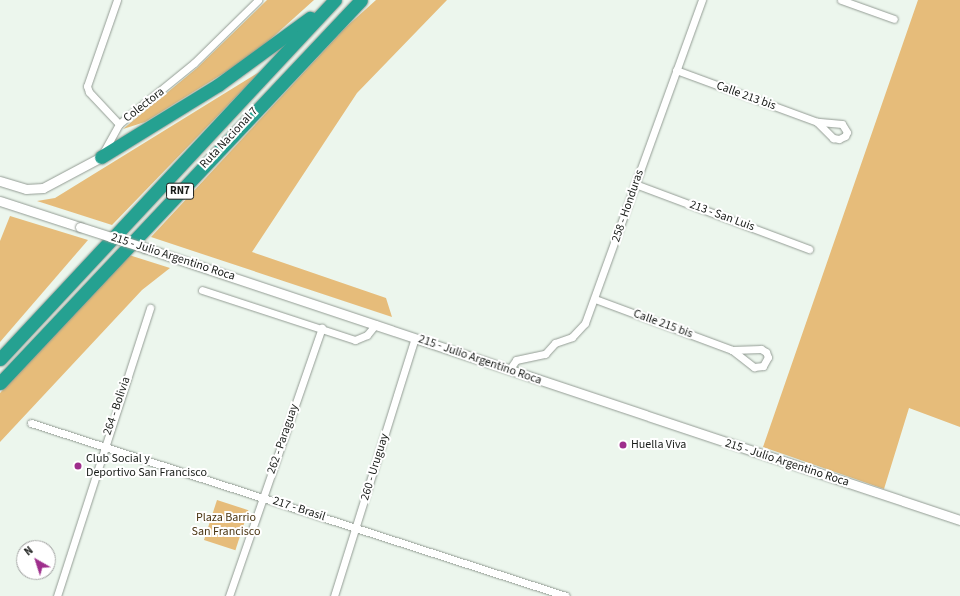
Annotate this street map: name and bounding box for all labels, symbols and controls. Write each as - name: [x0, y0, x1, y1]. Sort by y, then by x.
- street label: Calle 213 bis: [714, 79, 778, 113]
- street label: Colectora: [121, 85, 167, 125]
- street label: Ruta Nacional 7: [197, 104, 261, 172]
- street label: 258 - Honduras: [609, 168, 647, 244]
- road number: RN7: [166, 182, 194, 200]
- street label: 213 - San Luis: [688, 198, 756, 234]
- street label: 215 - Julio Argentino Roca: [109, 230, 237, 284]
- street label: Calle 215 bis: [631, 307, 695, 341]
- street label: 215 - Julio Argentino Roca: [416, 332, 544, 388]
- street label: 264 - Bolivia: [100, 375, 134, 437]
- street label: 262 - Paraguay: [264, 402, 302, 476]
- street label: 260 - Uruguay: [358, 432, 392, 502]
- street label: 215 - Julio Argentino Roca: [723, 436, 851, 490]
- place label: Huella Viva: [631, 438, 686, 452]
- marker: Huella Viva: [618, 440, 628, 450]
- place label: Club Social y Deportivo San Francisco: [86, 452, 207, 480]
- marker: Club Social y Deportivo San Francisco: [73, 461, 83, 471]
- street label: 217 - Brasil: [271, 494, 327, 524]
- park label: Plaza Barrio San Francisco: [192, 511, 260, 539]
- north arrow: [16, 540, 56, 580]
- text: N: [21, 543, 36, 559]

